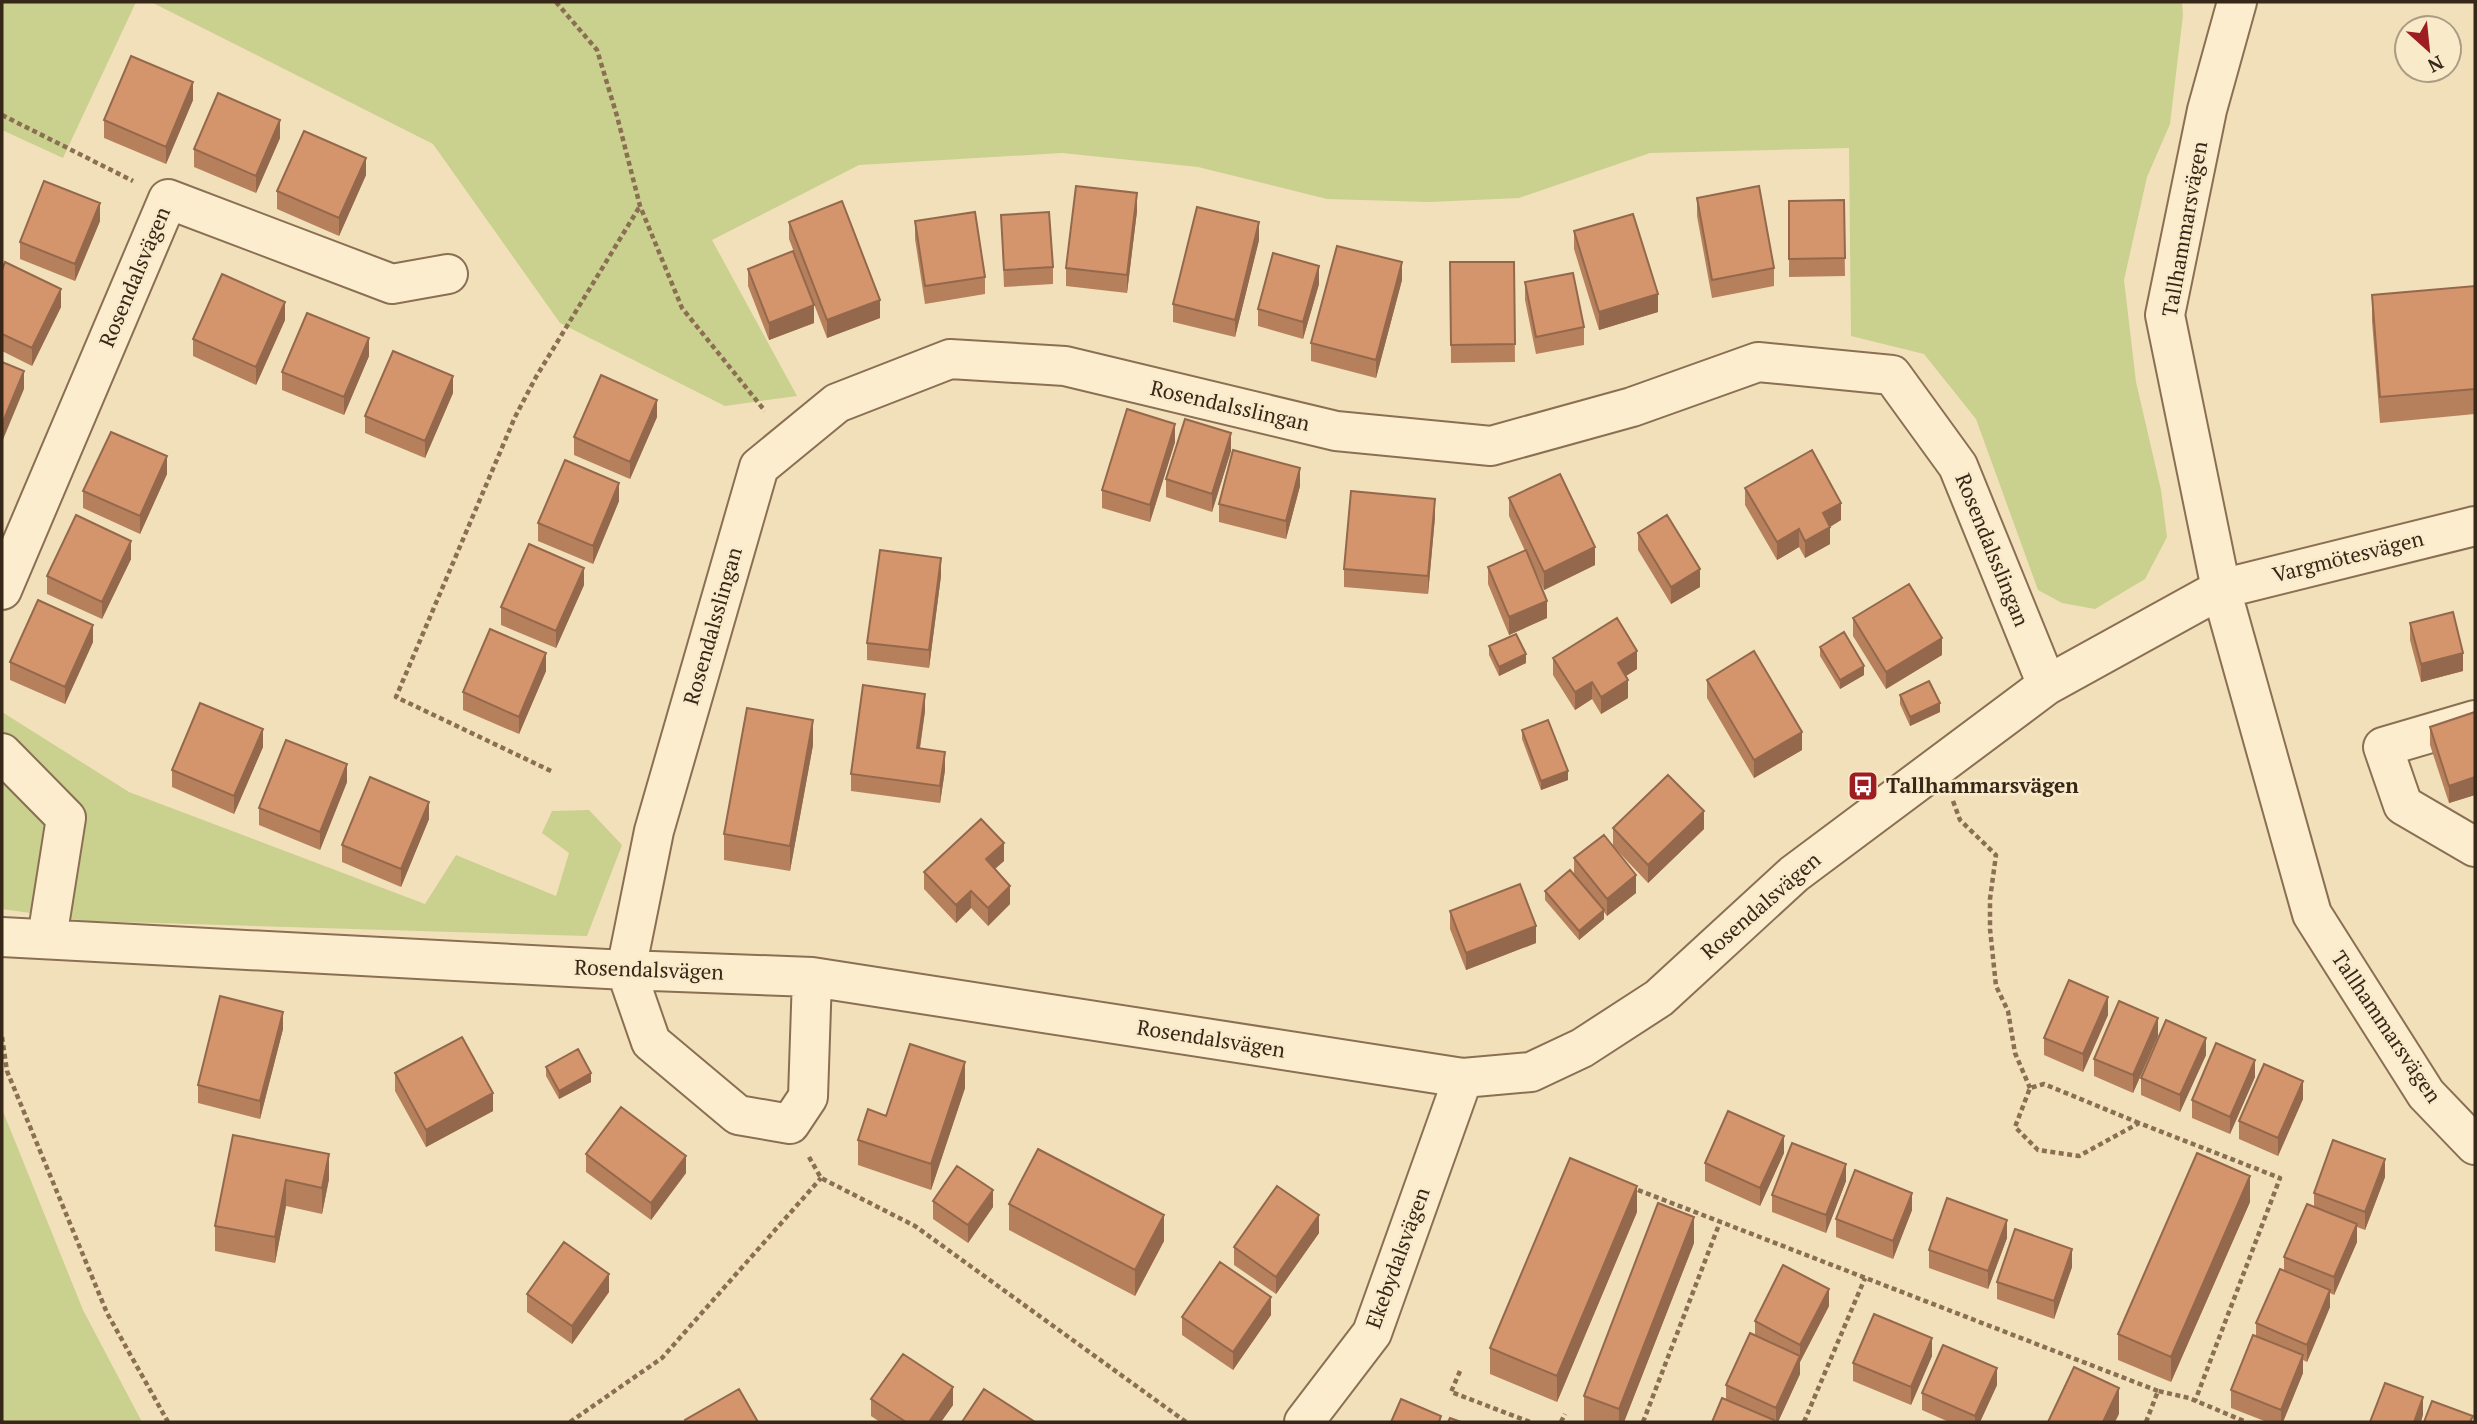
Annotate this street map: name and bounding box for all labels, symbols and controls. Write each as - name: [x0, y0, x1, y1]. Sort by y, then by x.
- north arrow: [2393, 14, 2463, 84]
- text: N: [2423, 50, 2448, 79]
- street label: Tallhammarsvägen: [2155, 138, 2213, 319]
- street label: Rosendalsvägen: [92, 202, 176, 351]
- street label: Rosendalsslingan: [1148, 373, 1313, 437]
- street label: Rosendalsslingan: [1949, 469, 2037, 631]
- street label: Vargmötesvägen: [2269, 524, 2427, 588]
- street label: Rosendalsslingan: [676, 543, 748, 708]
- bus stop icon: Tallhammarsvägen: [1846, 769, 1880, 803]
- place label: Tallhammarsvägen: [1886, 771, 2079, 799]
- street label: Rosendalsvägen: [1695, 845, 1826, 965]
- street label: Tallhammarsvägen: [2325, 945, 2448, 1108]
- street label: Rosendalsvägen: [574, 952, 725, 986]
- street label: Rosendalsvägen: [1135, 1012, 1288, 1064]
- street label: Ekebydalsvägen: [1359, 1183, 1436, 1332]

